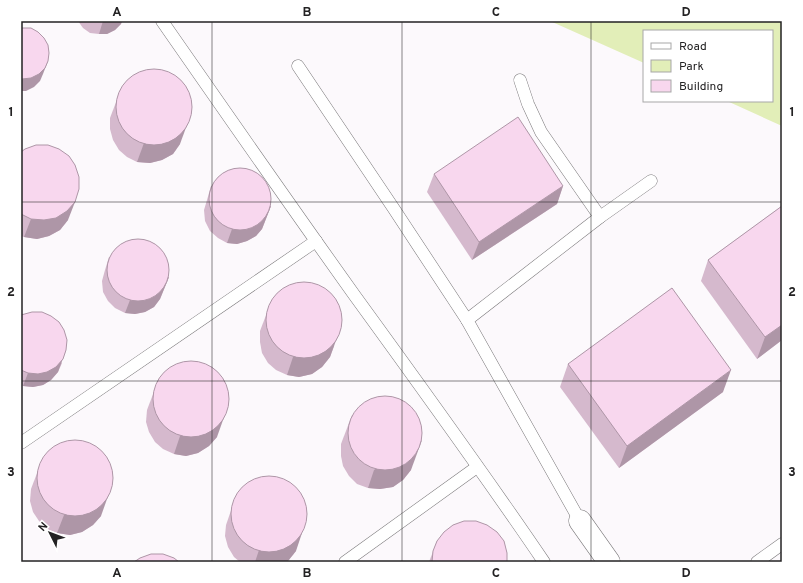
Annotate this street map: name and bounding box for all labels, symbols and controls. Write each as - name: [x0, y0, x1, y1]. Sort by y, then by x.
- text: A: [112, 5, 122, 21]
- text: B: [303, 5, 312, 21]
- text: C: [492, 5, 500, 21]
- text: D: [681, 5, 691, 21]
- legend: [643, 30, 773, 102]
- text: Road: [679, 39, 707, 55]
- text: Park: [679, 59, 704, 75]
- text: Building: [679, 79, 723, 95]
- text: 1: [8, 105, 14, 121]
- text: 1: [789, 105, 795, 121]
- text: 2: [7, 285, 15, 301]
- text: 2: [788, 285, 796, 301]
- text: 3: [7, 465, 15, 481]
- text: 3: [788, 465, 796, 481]
- north arrow: [30, 513, 70, 553]
- text: N: [35, 519, 51, 535]
- text: A: [112, 566, 122, 582]
- text: B: [303, 566, 312, 582]
- text: C: [492, 566, 500, 582]
- text: D: [681, 566, 691, 582]

